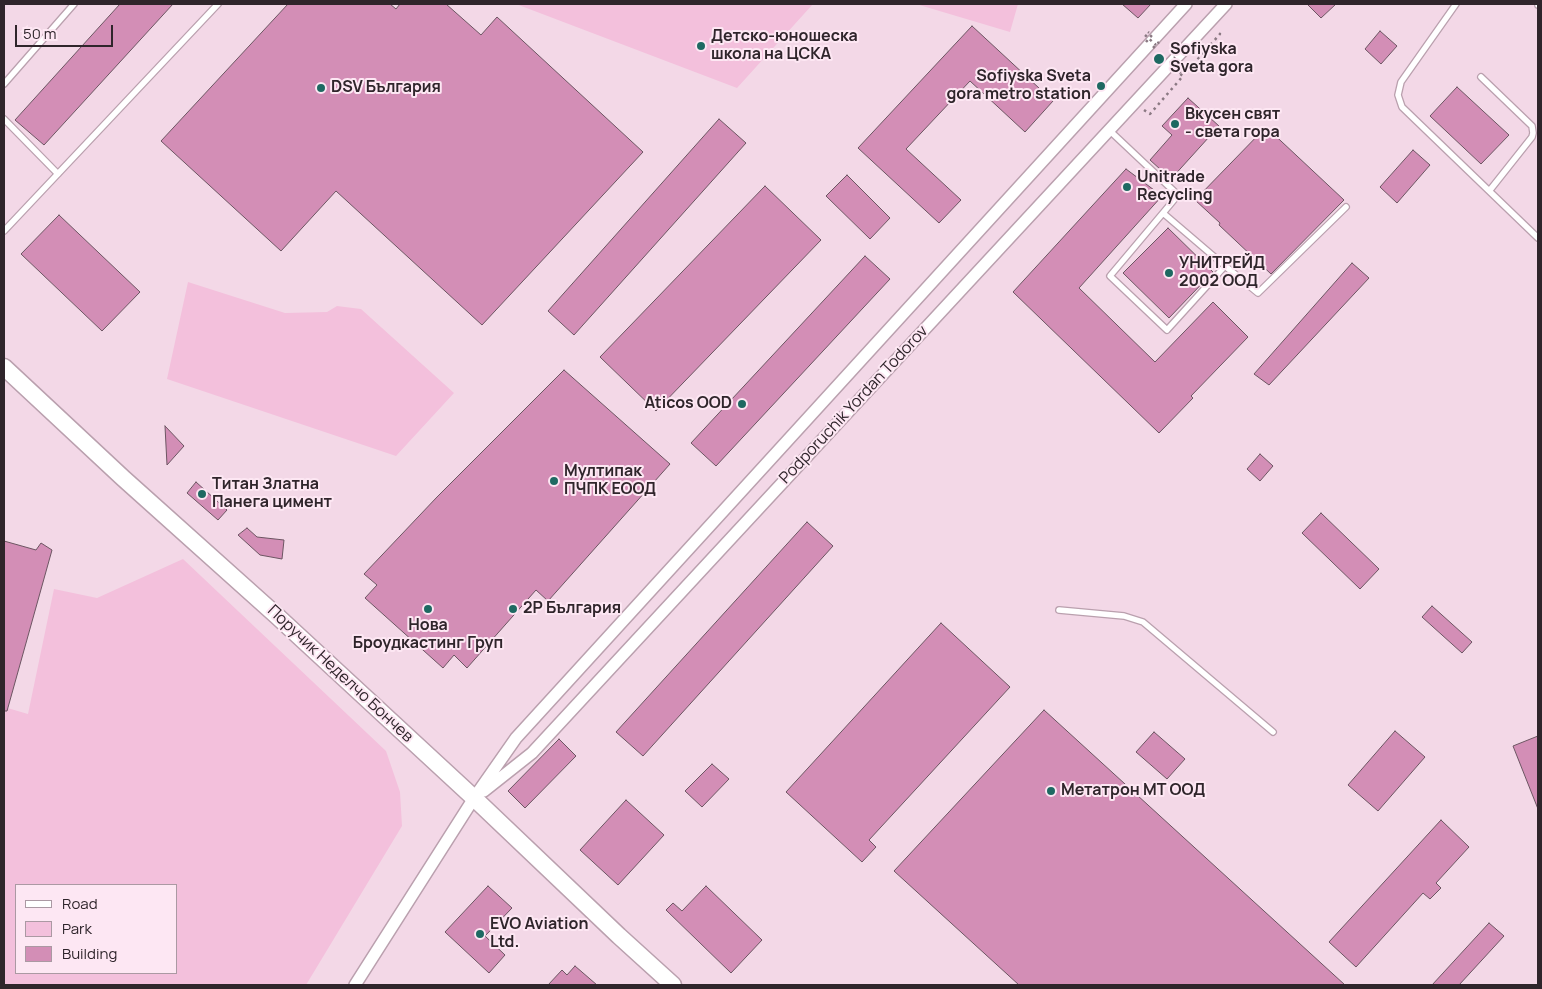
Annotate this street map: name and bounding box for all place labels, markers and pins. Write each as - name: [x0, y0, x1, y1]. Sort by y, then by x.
- place label: Детско-юношеска школа на ЦСКА: [711, 27, 858, 65]
- marker: Детско-юношеска школа на ЦСКА: [695, 40, 707, 52]
- place label: Sofiyska Sveta gora: [1170, 40, 1253, 78]
- marker: Sofiyska Sveta gora: [1152, 52, 1166, 66]
- place label: Sofiyska Sveta gora metro station: [946, 67, 1091, 105]
- place label: DSV България: [331, 78, 441, 98]
- marker: Sofiyska Sveta gora metro station: [1095, 80, 1107, 92]
- marker: DSV България: [315, 82, 327, 94]
- place label: Вкусен свят - света гора: [1185, 105, 1280, 143]
- marker: Вкусен свят - света гора: [1169, 118, 1181, 130]
- place label: Unitrade Recycling: [1137, 168, 1213, 206]
- marker: Unitrade Recycling: [1121, 181, 1133, 193]
- place label: УНИТРЕЙД 2002 ООД: [1179, 254, 1265, 292]
- marker: УНИТРЕЙД 2002 ООД: [1163, 267, 1175, 279]
- place label: Aticos OOD: [644, 394, 732, 414]
- marker: Aticos OOD: [736, 398, 748, 410]
- place label: Мултипак ПЧПК ЕООД: [564, 462, 656, 500]
- place label: Титан Златна Панега цимент: [212, 475, 332, 513]
- marker: Мултипак ПЧПК ЕООД: [548, 475, 560, 487]
- marker: Титан Златна Панега цимент: [196, 488, 208, 500]
- place label: 2Р България: [523, 599, 621, 619]
- marker: Нова Броудкастинг Груп: [422, 603, 434, 615]
- marker: 2Р България: [507, 603, 519, 615]
- place label: Нова Броудкастинг Груп: [353, 616, 503, 654]
- place label: Метатрон МТ ООД: [1061, 781, 1205, 801]
- marker: Метатрон МТ ООД: [1045, 785, 1057, 797]
- place label: EVO Aviation Ltd.: [490, 915, 588, 953]
- marker: EVO Aviation Ltd.: [474, 928, 486, 940]

